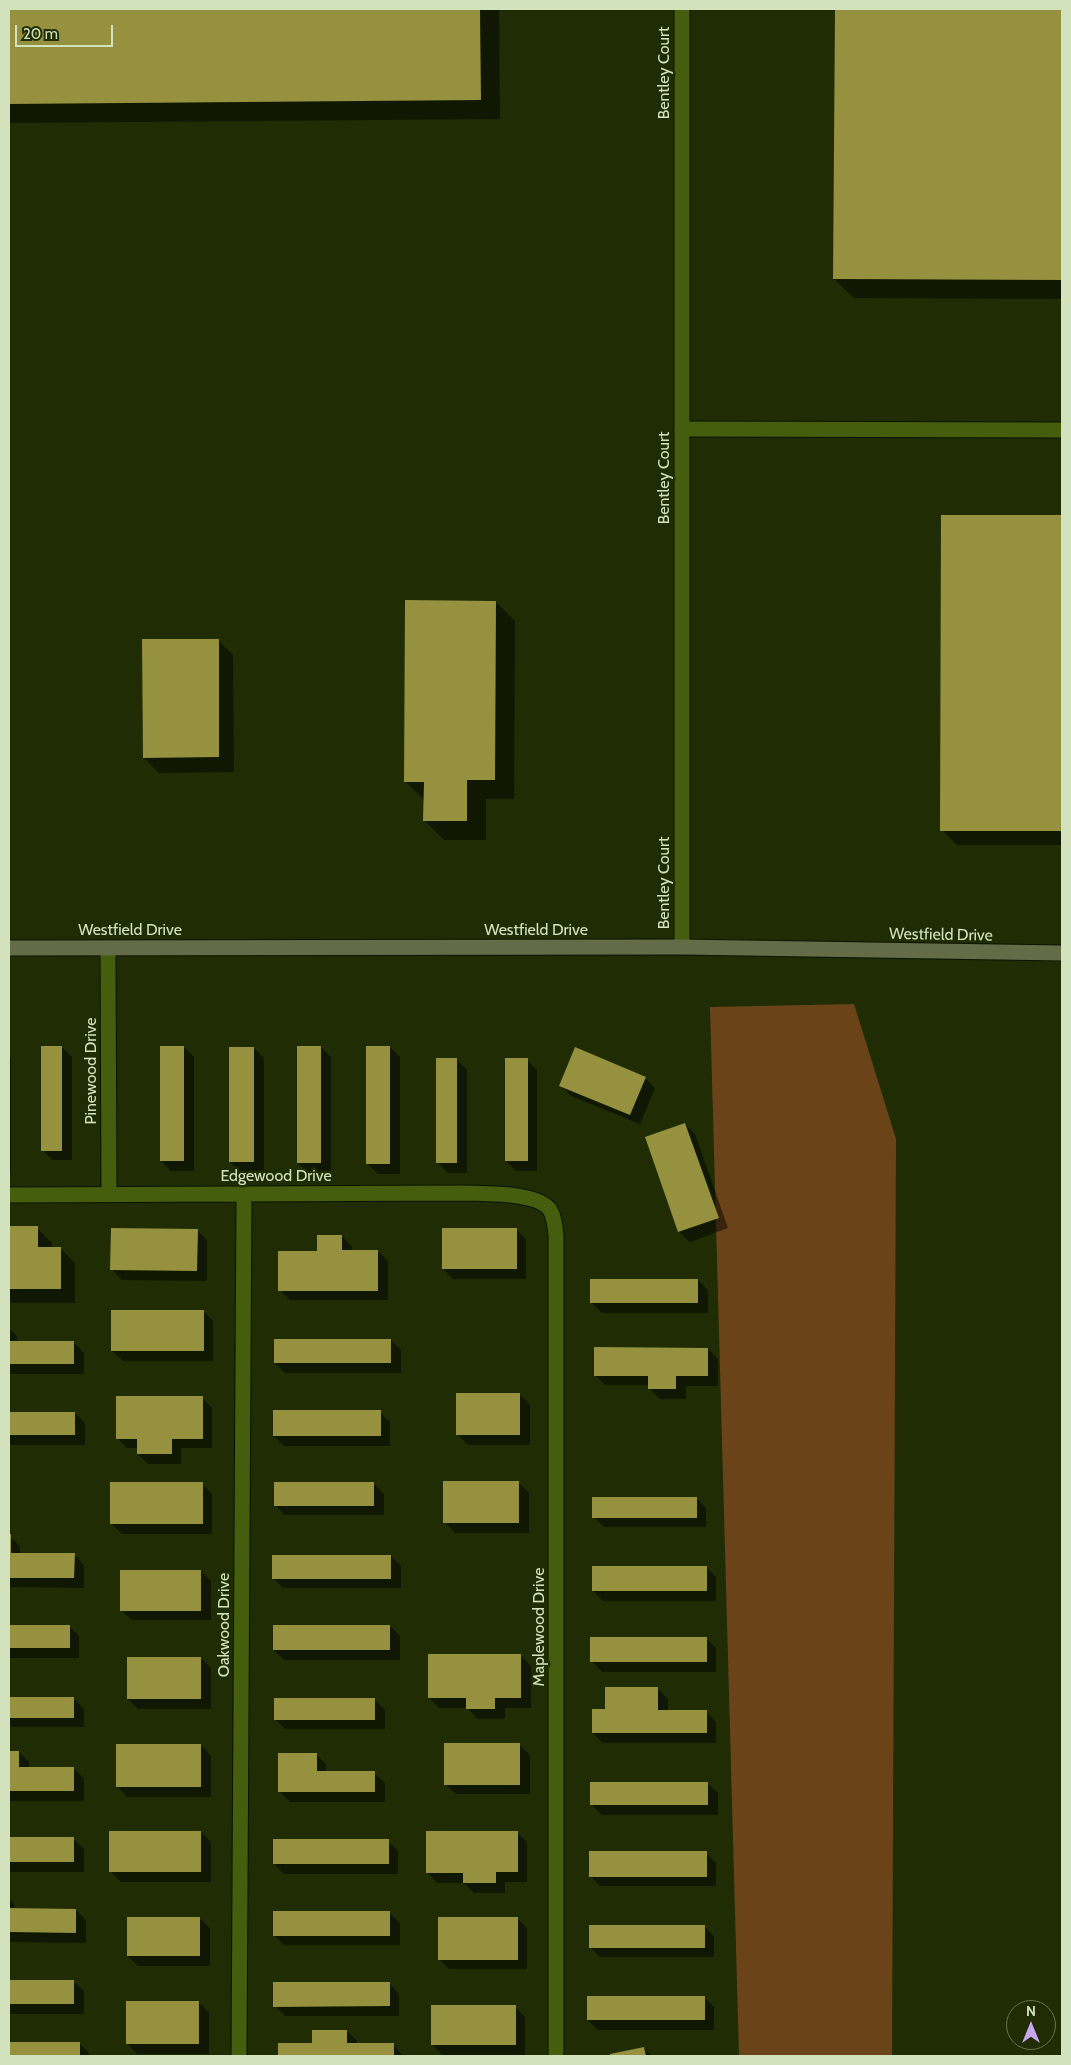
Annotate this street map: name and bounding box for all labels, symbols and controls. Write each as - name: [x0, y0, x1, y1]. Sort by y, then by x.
- scale bar: [18, 15, 115, 47]
- text: 20 m: [23, 25, 58, 43]
- street label: Bentley Court: [654, 27, 674, 119]
- street label: Bentley Court: [654, 432, 674, 524]
- street label: Bentley Court: [654, 837, 674, 929]
- street label: Westfield Drive: [78, 920, 182, 940]
- street label: Westfield Drive: [484, 920, 588, 940]
- street label: Westfield Drive: [889, 924, 993, 946]
- street label: Pinewood Drive: [81, 1017, 101, 1125]
- street label: Edgewood Drive: [220, 1166, 332, 1186]
- street label: Maplewood Drive: [529, 1568, 549, 1686]
- street label: Oakwood Drive: [214, 1573, 234, 1677]
- north arrow: [1006, 2000, 1056, 2050]
- text: N: [1026, 2002, 1036, 2020]

